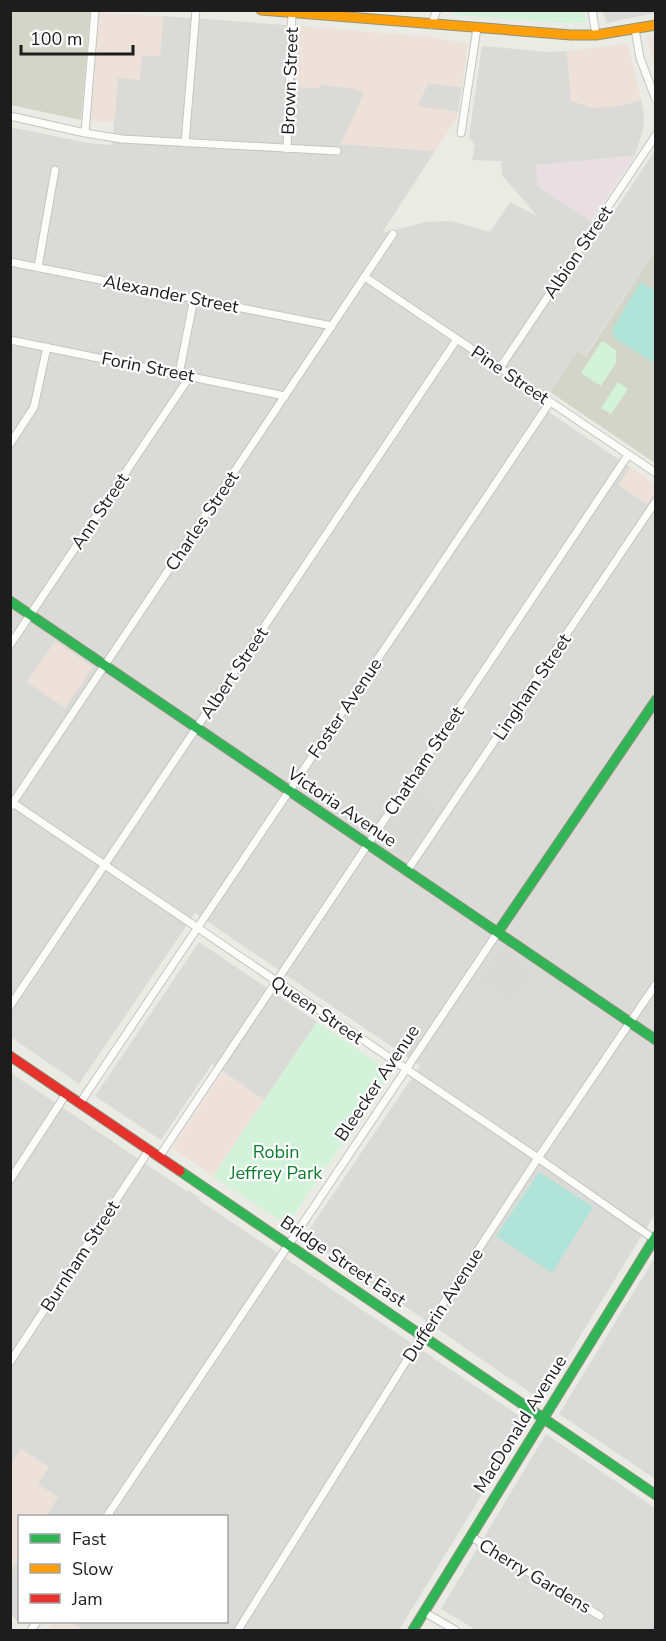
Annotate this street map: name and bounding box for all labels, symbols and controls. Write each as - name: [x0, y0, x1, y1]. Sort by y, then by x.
- scale bar: [21, 18, 134, 56]
- street label: Brown Street: [276, 26, 304, 135]
- text: 100 m: [30, 27, 82, 51]
- street label: Albion Street: [538, 200, 618, 303]
- street label: Alexander Street: [101, 269, 241, 319]
- street label: Pine Street: [466, 340, 554, 410]
- street label: Forin Street: [100, 346, 197, 388]
- street label: Charles Street: [160, 466, 245, 576]
- street label: Ann Street: [66, 468, 135, 554]
- street label: Albert Street: [195, 622, 274, 723]
- street label: Lingham Street: [487, 628, 577, 745]
- street label: Foster Avenue: [303, 653, 387, 763]
- street label: Chatham Street: [379, 701, 470, 820]
- street label: Victoria Avenue: [282, 761, 401, 853]
- street label: Queen Street: [266, 970, 369, 1050]
- street label: Bleecker Avenue: [329, 1020, 425, 1146]
- park label: Robin Jeffrey Park: [229, 1140, 323, 1185]
- street label: Burnham Street: [35, 1195, 125, 1316]
- street label: Bridge Street East: [276, 1210, 411, 1312]
- street label: Dufferin Avenue: [397, 1243, 489, 1367]
- street label: MacDonald Avenue: [468, 1351, 572, 1497]
- legend: [18, 1515, 228, 1623]
- text: Fast: [72, 1527, 107, 1551]
- street label: Cherry Gardens: [474, 1533, 596, 1619]
- text: Slow: [72, 1557, 113, 1581]
- text: Jam: [71, 1587, 103, 1611]

